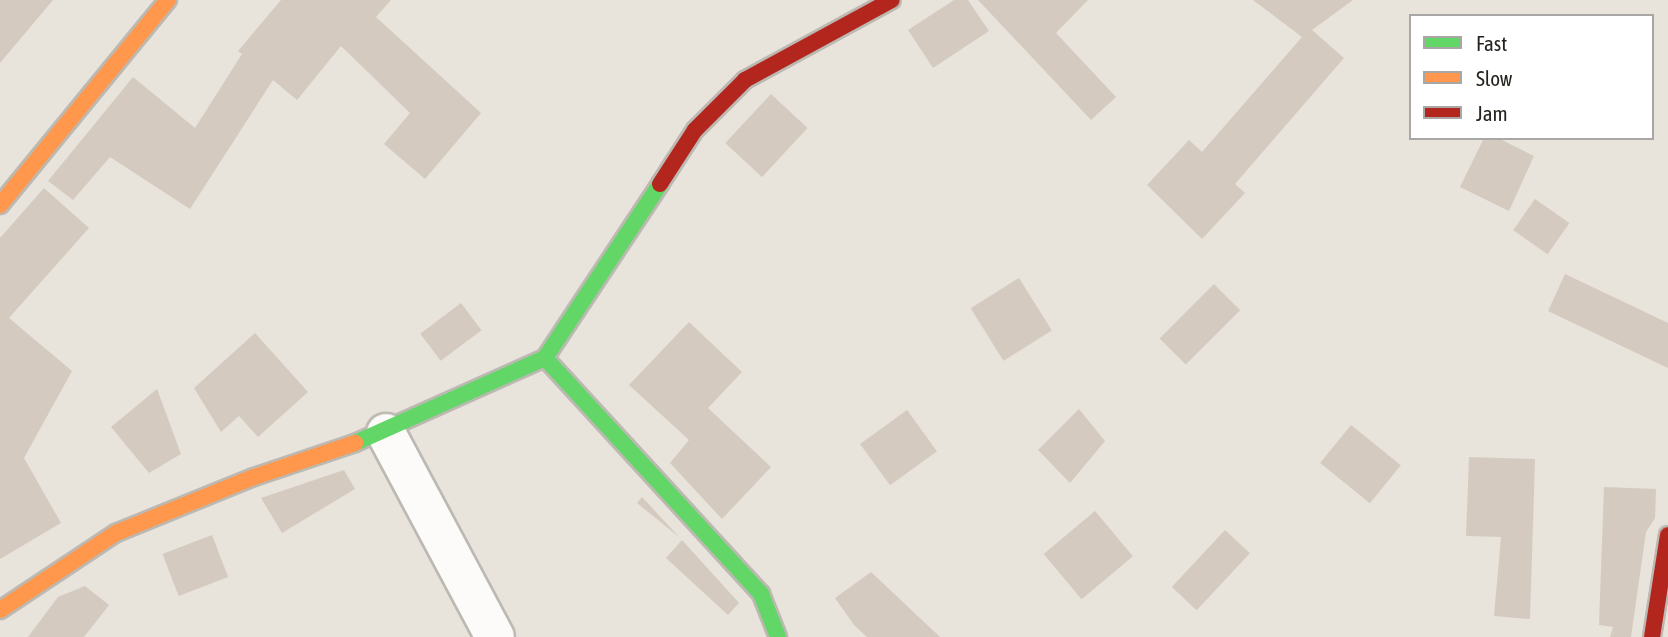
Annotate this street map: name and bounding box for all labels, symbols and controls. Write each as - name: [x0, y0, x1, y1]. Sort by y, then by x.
- legend: [1409, 14, 1654, 140]
- text: Fast: [1476, 31, 1507, 55]
- text: Slow: [1476, 66, 1512, 90]
- text: Jam: [1476, 101, 1508, 125]

